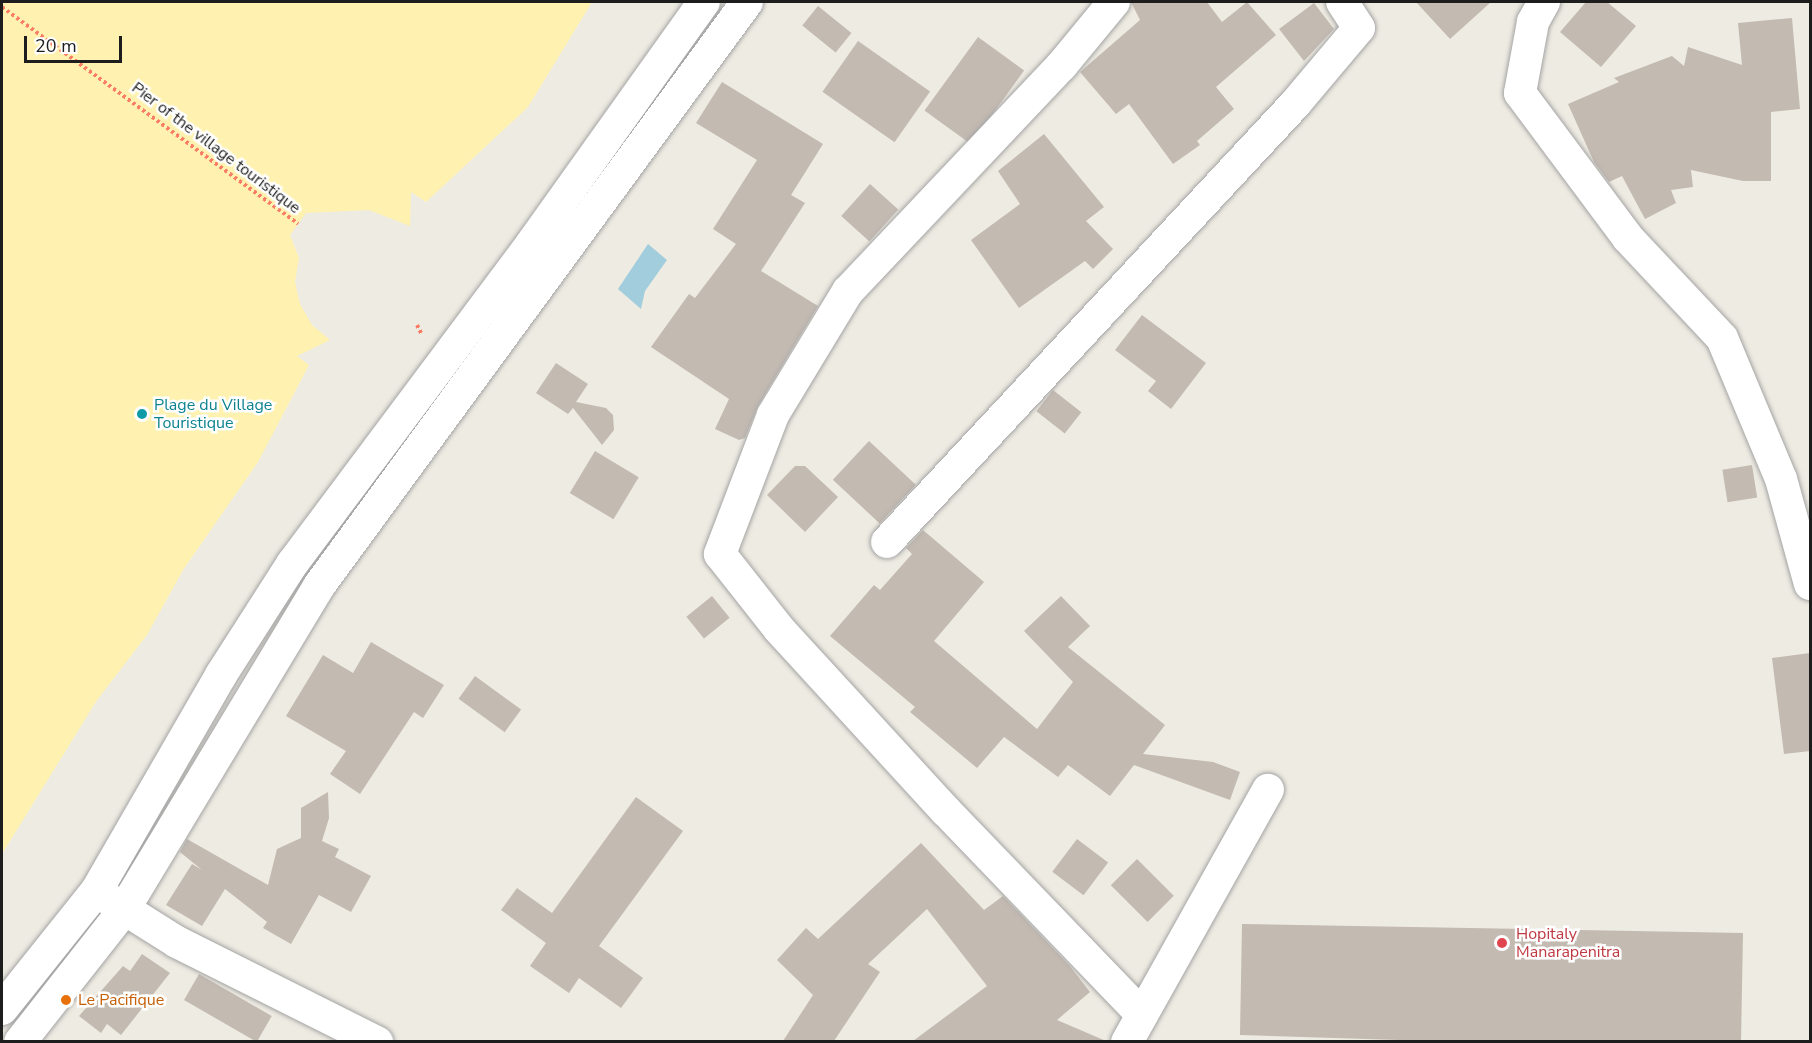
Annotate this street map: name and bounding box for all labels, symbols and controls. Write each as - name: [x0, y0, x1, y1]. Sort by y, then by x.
- scale bar: [27, 24, 124, 62]
- text: 20 m: [35, 34, 77, 58]
- street label: Pier of the village touristique: [128, 78, 304, 218]
- place label: Plage du Village Touristique: [154, 395, 272, 433]
- marker: Plage du Village Touristique: [135, 407, 149, 421]
- place label: Hopitaly Manarapenitra: [1516, 924, 1620, 962]
- marker: Hopitaly Manarapenitra: [1493, 934, 1511, 952]
- place label: Le Pacifique: [78, 990, 164, 1010]
- marker: Le Pacifique: [59, 993, 73, 1007]

